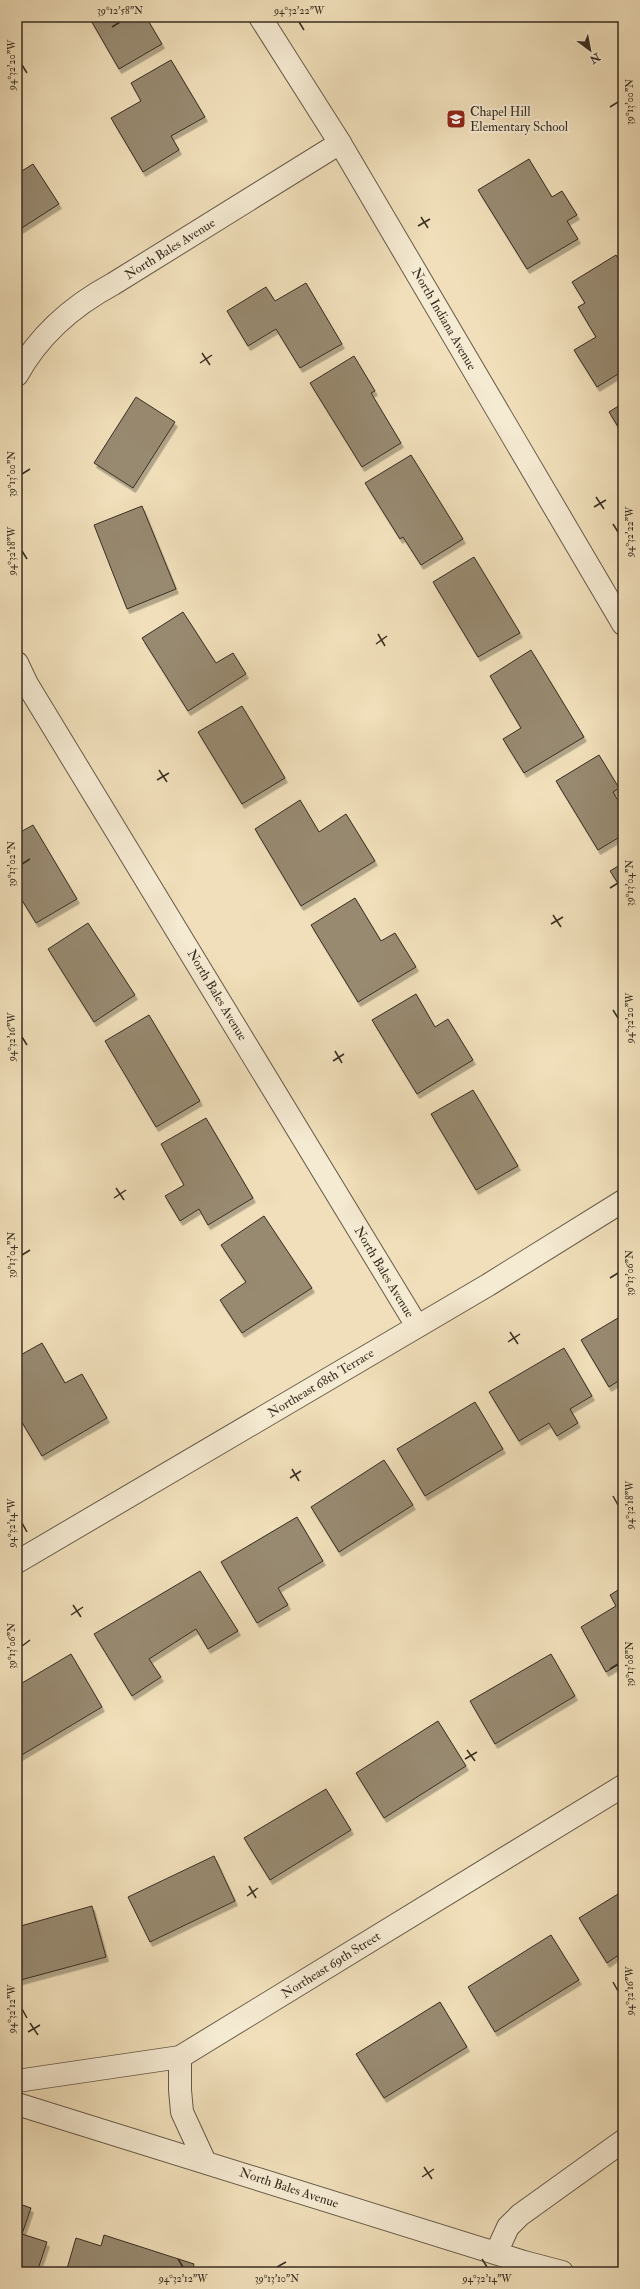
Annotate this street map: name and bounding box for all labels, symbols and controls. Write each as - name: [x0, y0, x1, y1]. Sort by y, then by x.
- text: 39°12'58"N: [97, 5, 143, 17]
- text: 94°32'22"W: [273, 5, 325, 17]
- north arrow: [570, 30, 610, 70]
- text: 94°32'20"W: [6, 39, 18, 91]
- text: N: [586, 49, 604, 67]
- text: 39°13'00"N: [624, 79, 636, 125]
- place label: Chapel Hill Elementary School: [470, 104, 569, 136]
- school or university icon: Chapel Hill Elementary School: [445, 108, 467, 130]
- street label: North Bales Avenue: [122, 214, 219, 283]
- street label: North Indiana Avenue: [408, 265, 480, 374]
- text: 39°13'00"N: [6, 451, 18, 497]
- text: 94°32'22"W: [624, 506, 636, 558]
- text: 94°32'18"W: [6, 526, 18, 576]
- text: 39°13'02"N: [6, 841, 18, 887]
- text: 39°13'04"N: [624, 860, 636, 906]
- street label: North Bales Avenue: [183, 946, 251, 1044]
- text: 94°32'20"W: [624, 992, 636, 1044]
- text: 94°32'16"W: [6, 1012, 18, 1062]
- street label: North Bales Avenue: [350, 1223, 418, 1321]
- text: 39°13'04"N: [6, 1232, 18, 1278]
- text: 39°13'06"N: [624, 1250, 636, 1296]
- street label: Northeast 68th Terrace: [265, 1345, 378, 1421]
- text: 94°32'18"W: [624, 1480, 636, 1530]
- text: 94°32'14"W: [6, 1498, 18, 1549]
- text: 39°13'06"N: [6, 1623, 18, 1669]
- text: 39°13'08"N: [624, 1641, 636, 1687]
- street label: Northeast 69th Street: [278, 1928, 384, 2002]
- text: 94°32'16"W: [624, 1966, 636, 2016]
- text: 94°32'12"W: [6, 1984, 18, 2034]
- street label: North Bales Avenue: [237, 2164, 341, 2212]
- text: 94°32'12"W: [158, 2273, 208, 2285]
- text: 39°13'10"N: [255, 2273, 299, 2285]
- text: 94°32'14"W: [461, 2273, 512, 2285]

